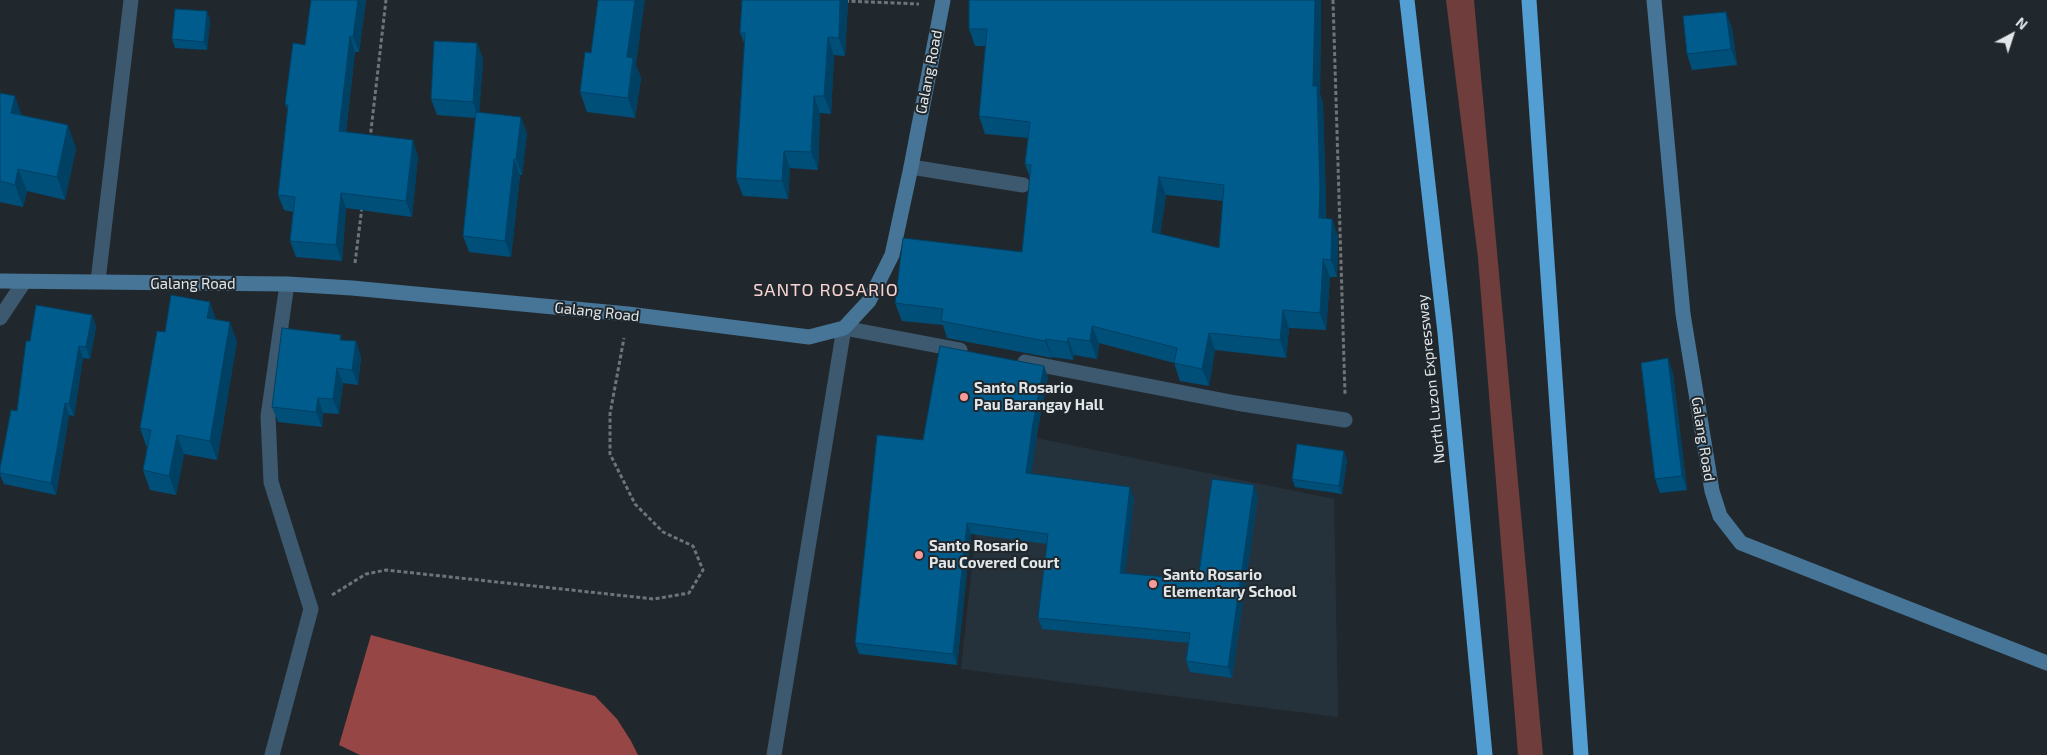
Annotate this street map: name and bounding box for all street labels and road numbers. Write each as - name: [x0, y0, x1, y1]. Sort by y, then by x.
- street label: Galang Road: [912, 28, 946, 116]
- street label: Galang Road: [150, 275, 236, 293]
- street label: North Luzon Expressway: [1413, 294, 1449, 464]
- street label: Galang Road: [554, 299, 640, 325]
- street label: Galang Road: [1687, 395, 1719, 483]

